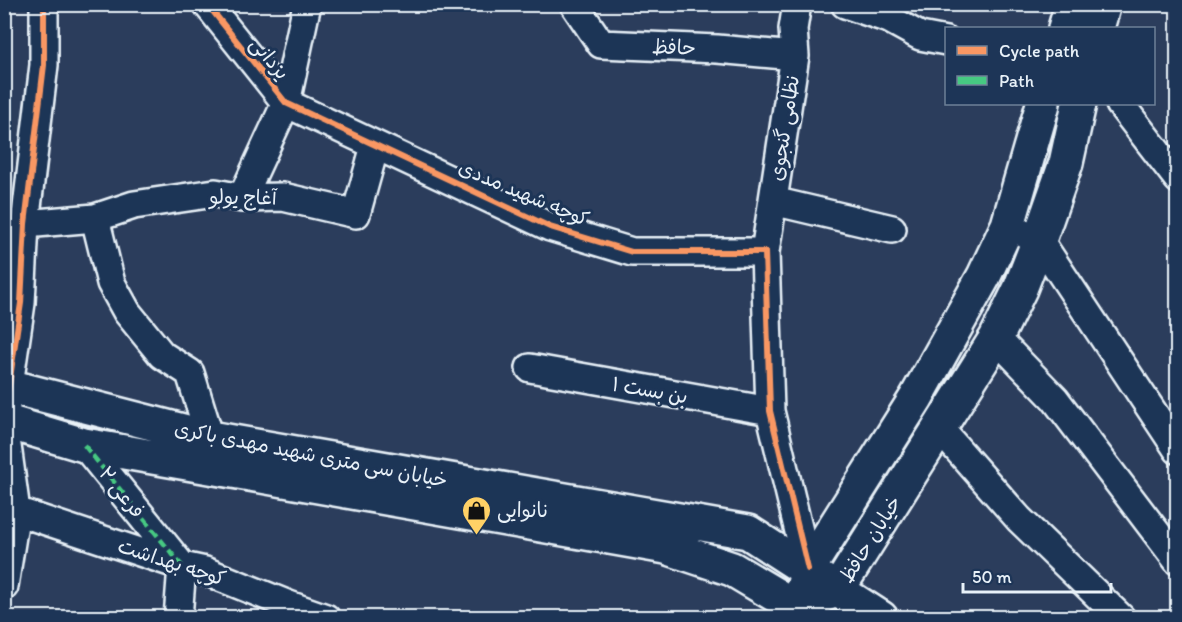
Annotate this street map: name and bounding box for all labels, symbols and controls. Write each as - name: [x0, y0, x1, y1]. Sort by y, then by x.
- legend: [945, 27, 1155, 105]
- street label: یزدانی: [244, 32, 295, 85]
- street label: حافظ: [652, 34, 696, 60]
- text: Cycle path: [999, 40, 1080, 62]
- text: Path: [999, 70, 1034, 92]
- street label: نظامی گنجوی: [764, 74, 805, 183]
- street label: کوچه شهید مددی: [455, 155, 593, 232]
- street label: آغاج یولو: [208, 184, 278, 212]
- street label: بن بست ۱: [610, 372, 690, 408]
- street label: خیابان سی متری شهید مهدی باکری: [172, 416, 449, 493]
- street label: فرعی ۲: [93, 461, 150, 523]
- street label: خیابان حافظ: [834, 491, 906, 587]
- shop icon: نانوایی: [460, 494, 492, 536]
- place label: نانوایی: [497, 498, 549, 523]
- street label: کوچه بهداشت: [115, 533, 229, 592]
- scale bar: [963, 556, 1112, 594]
- text: 50 m: [972, 566, 1012, 588]

